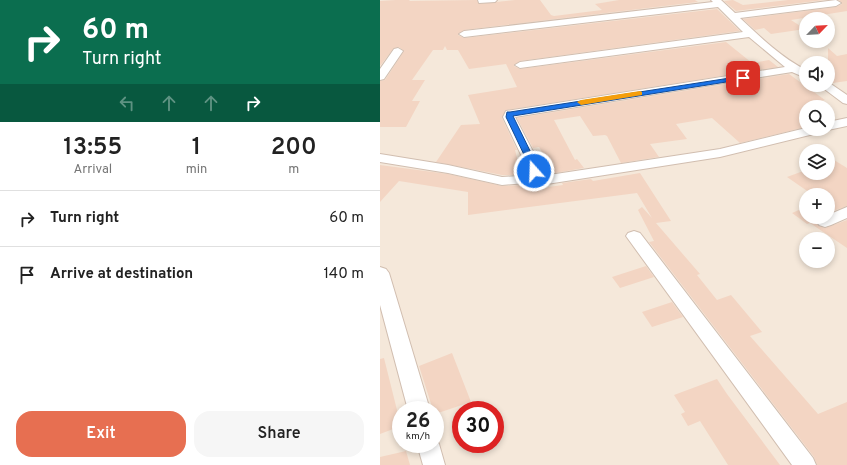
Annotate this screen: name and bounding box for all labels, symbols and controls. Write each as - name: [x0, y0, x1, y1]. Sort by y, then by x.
- north arrow: [799, 12, 835, 48]
- map controls: [799, 12, 835, 268]
- text: 60 m: [82, 13, 149, 49]
- icon: right: [16, 16, 68, 68]
- text: Turn right: [82, 48, 162, 71]
- button: sound: [799, 56, 835, 92]
- pin: [726, 61, 760, 95]
- icon: arrive: [732, 67, 754, 89]
- icon: left: [116, 92, 138, 114]
- icon: ahead: [158, 92, 180, 114]
- icon: ahead: [200, 92, 222, 114]
- icon: right: [242, 92, 264, 114]
- button: search: [799, 100, 835, 136]
- text: 13:55: [63, 133, 122, 163]
- text: 1: [192, 133, 201, 163]
- text: 200: [271, 133, 317, 163]
- button: layers: [799, 144, 835, 180]
- position arrow: [513, 150, 555, 192]
- text: Arrival: [73, 162, 112, 178]
- text: min: [186, 162, 207, 178]
- text: m: [288, 162, 299, 178]
- button: +: [799, 188, 835, 224]
- icon: right: [16, 208, 38, 230]
- text: Turn right: [50, 209, 119, 228]
- text: 60 m: [329, 209, 364, 228]
- button: −: [799, 232, 835, 268]
- icon: arrive: [16, 264, 38, 286]
- text: Arrive at destination: [50, 265, 193, 284]
- text: 140 m: [324, 265, 364, 284]
- speed limit sign: 30: [452, 401, 504, 453]
- text: 26: [406, 409, 430, 435]
- button: Exit: [16, 411, 186, 457]
- button: Share: [194, 411, 364, 457]
- text: km/h: [406, 430, 430, 443]

